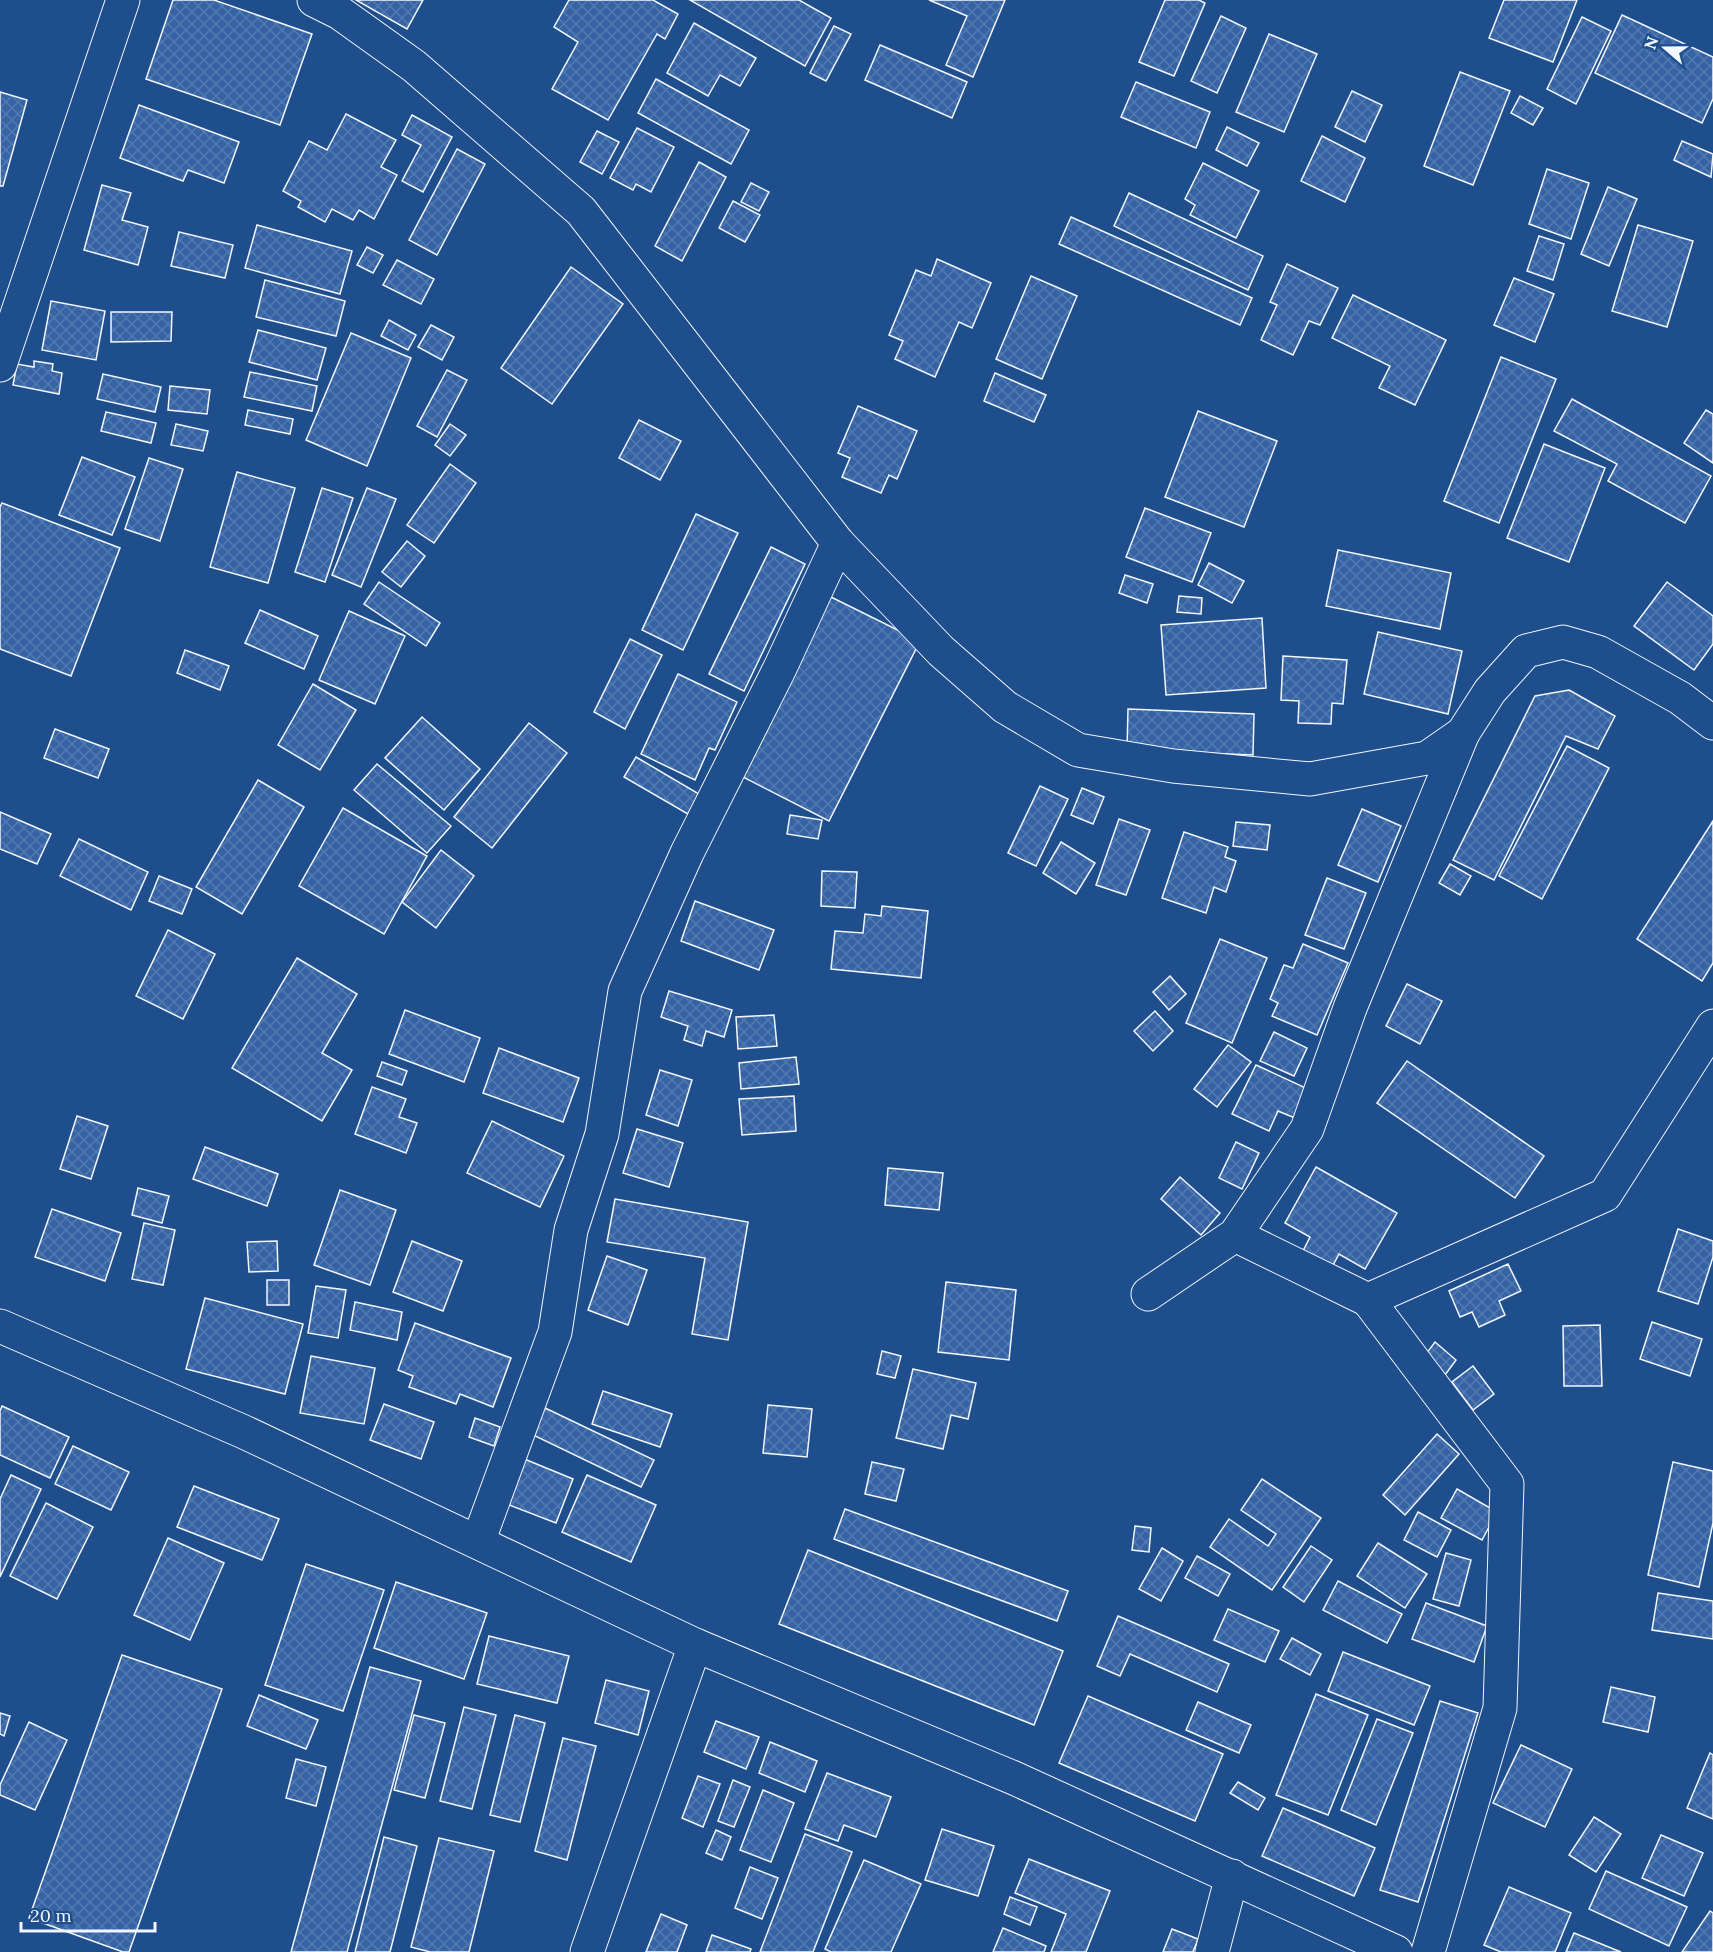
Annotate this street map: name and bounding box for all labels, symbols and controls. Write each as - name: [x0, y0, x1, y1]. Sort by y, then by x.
- north arrow: [1635, 18, 1695, 78]
- text: N: [1639, 34, 1662, 52]
- scale bar: [21, 1895, 154, 1933]
- text: 20 m: [30, 1904, 72, 1927]

